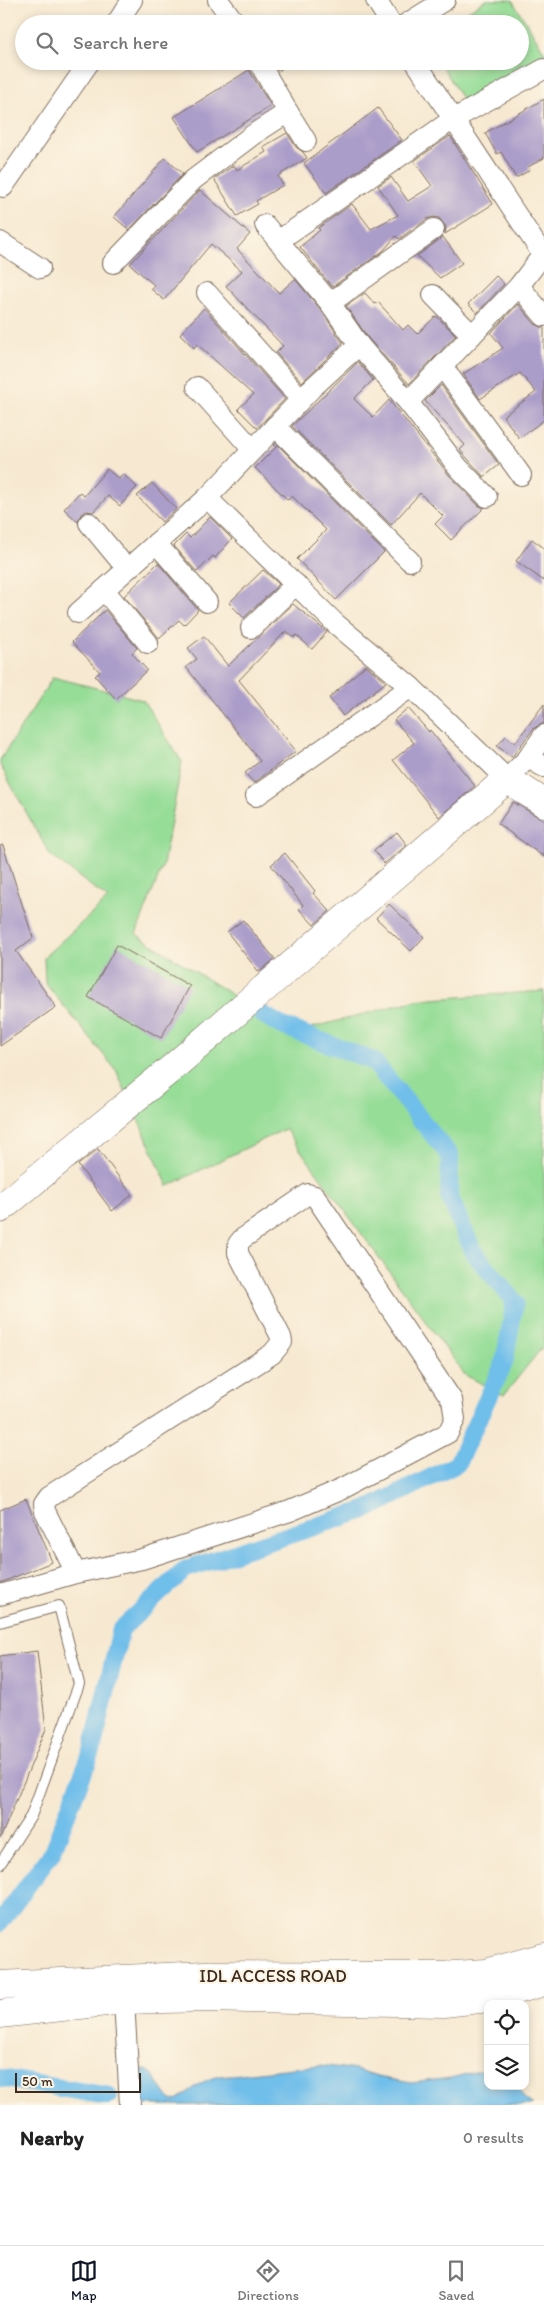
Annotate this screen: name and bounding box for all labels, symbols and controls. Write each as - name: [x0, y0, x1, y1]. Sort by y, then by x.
- search box: [15, 15, 529, 70]
- icon: search: [33, 29, 61, 57]
- text: Search here: [73, 31, 168, 54]
- street label: IDL ACCESS ROAD: [199, 1965, 347, 1987]
- map controls: [484, 2000, 529, 2090]
- button: locate: [484, 2000, 529, 2045]
- button: layers: [484, 2045, 529, 2090]
- scale bar: [15, 2070, 141, 2093]
- text: 50 m: [22, 2073, 53, 2090]
- text: Nearby: [20, 2125, 84, 2150]
- text: 0 results: [463, 2128, 524, 2147]
- tab: Map: [70, 2257, 98, 2304]
- tab: Directions: [237, 2257, 299, 2304]
- tab: Saved: [438, 2257, 474, 2304]

